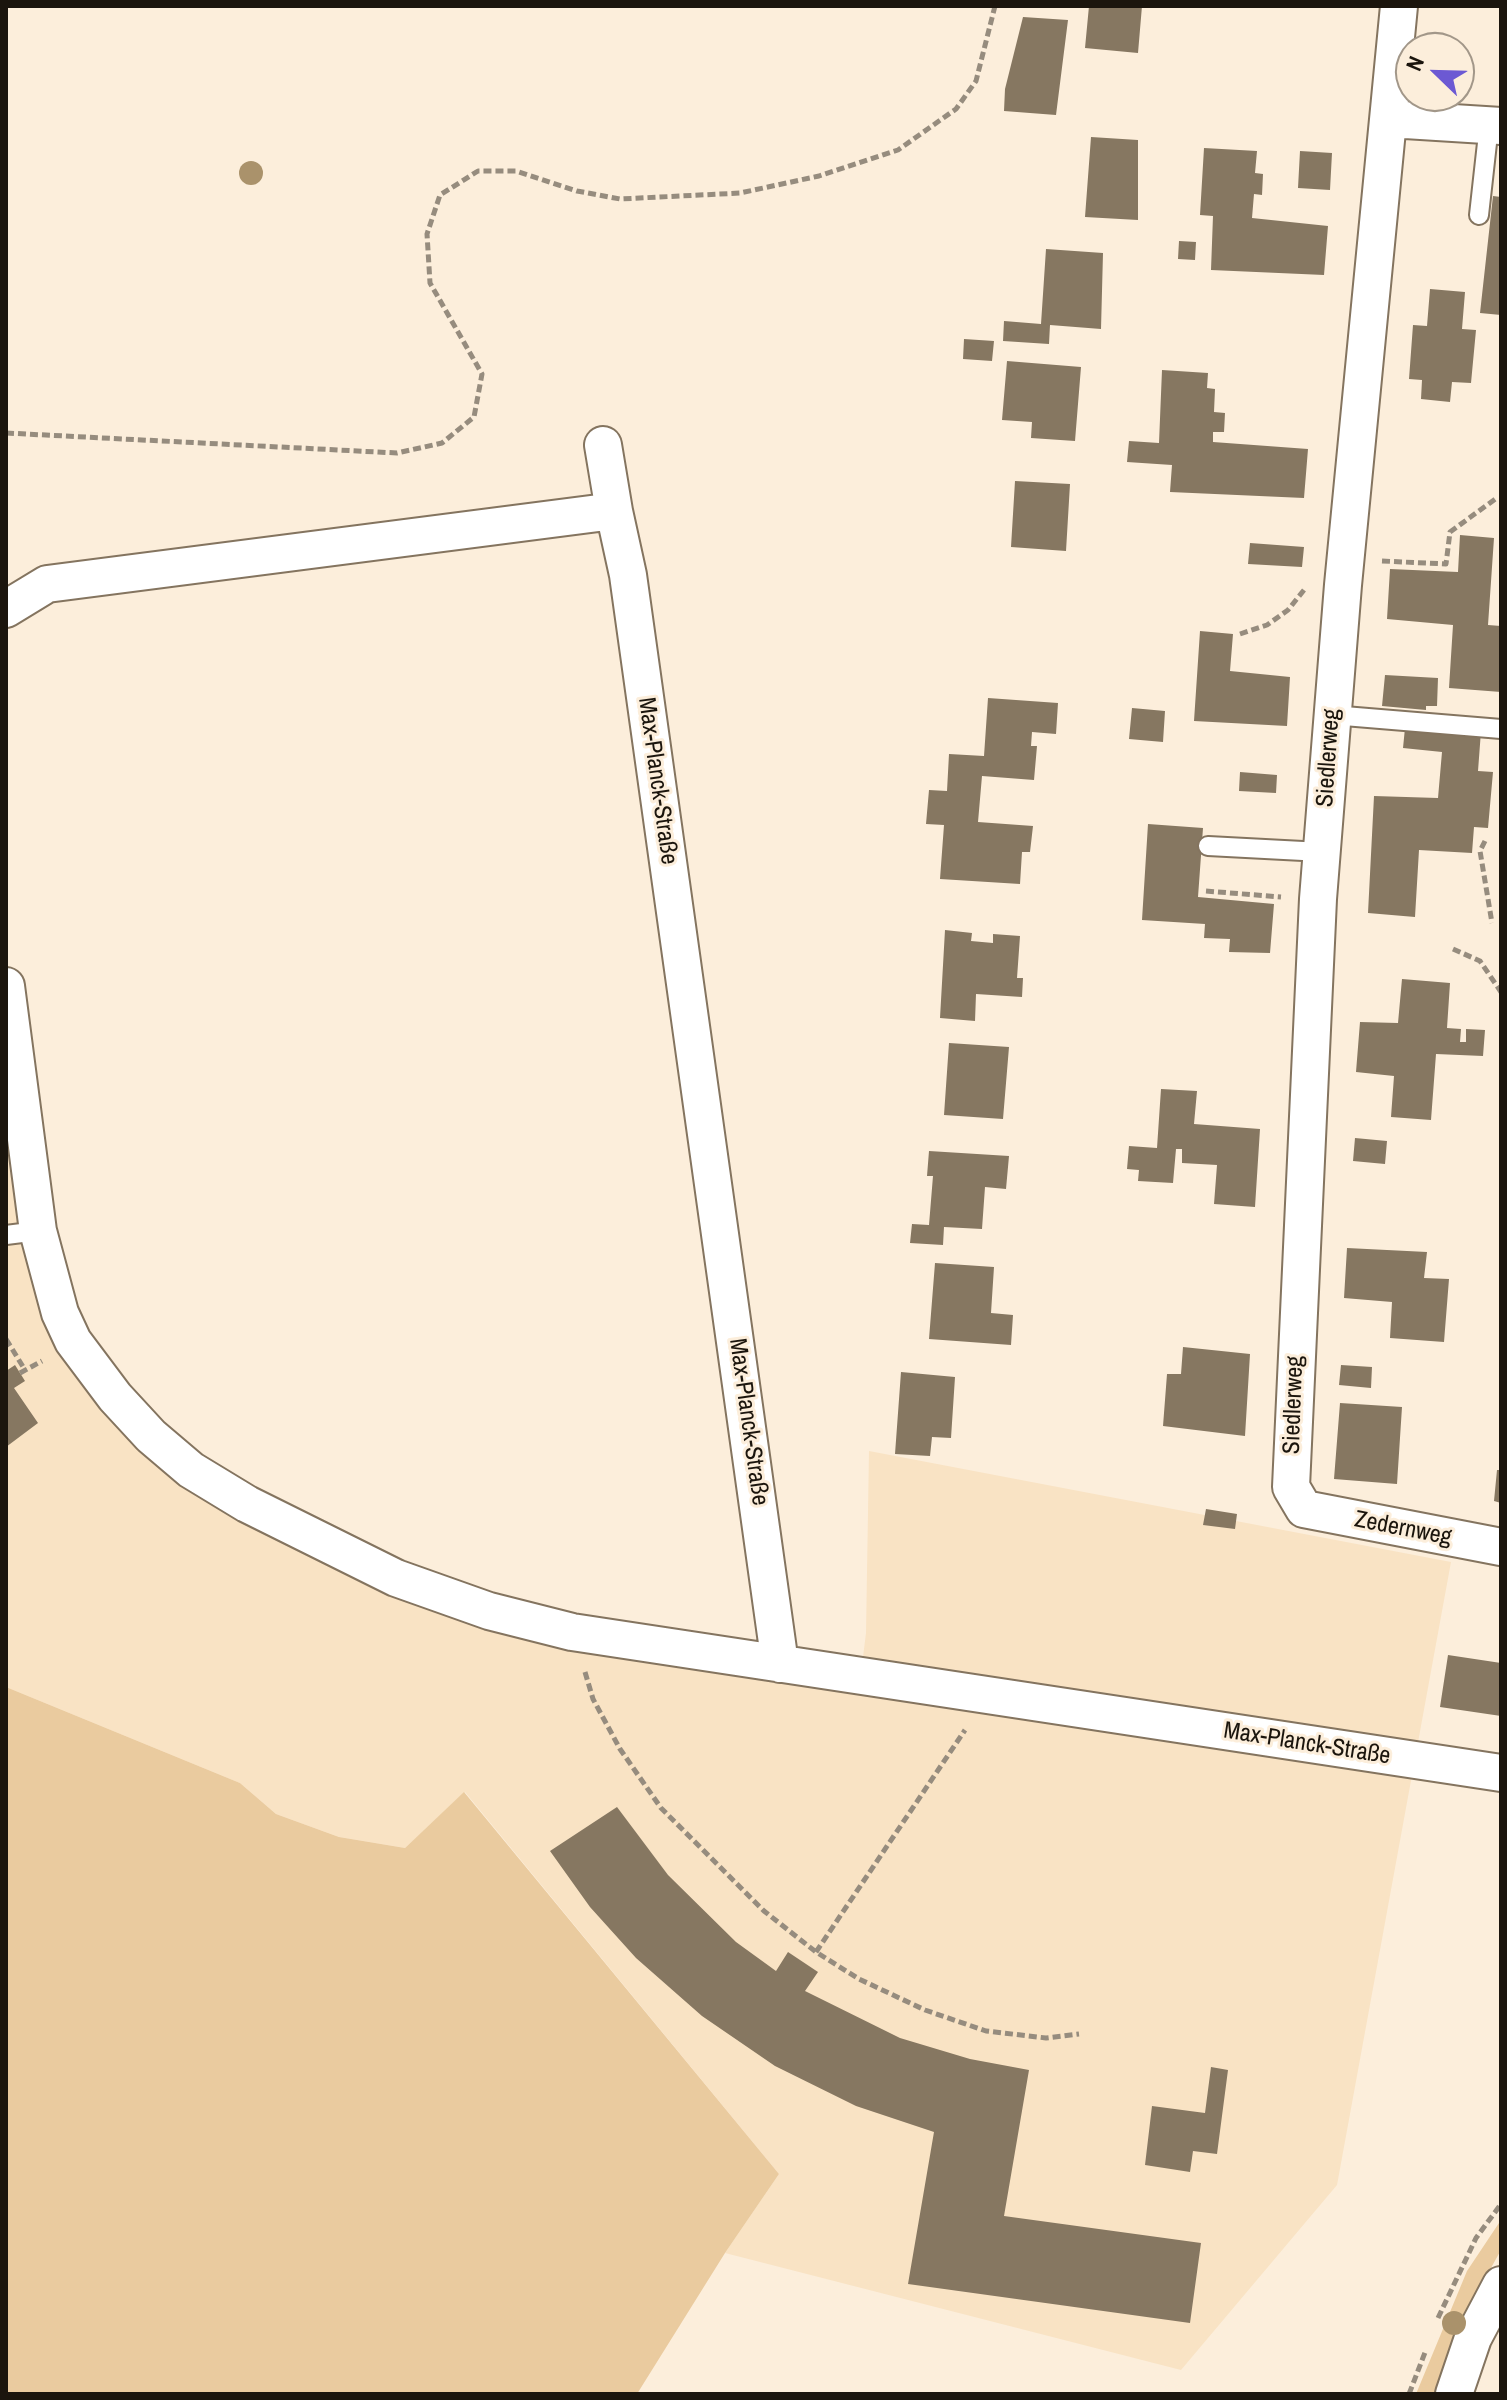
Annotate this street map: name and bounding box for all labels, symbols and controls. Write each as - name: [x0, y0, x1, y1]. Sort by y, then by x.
- north arrow: [1395, 32, 1475, 112]
- text: N: [1398, 52, 1431, 75]
- street label: Max-Planck-Straße: [631, 696, 683, 866]
- street label: Siedlerweg: [1311, 708, 1347, 808]
- street label: Max-Planck-Straße: [722, 1337, 774, 1507]
- street label: Siedlerweg: [1278, 1355, 1310, 1455]
- street label: Zedernweg: [1352, 1505, 1454, 1553]
- street label: Max-Planck-Straße: [1222, 1717, 1392, 1771]

